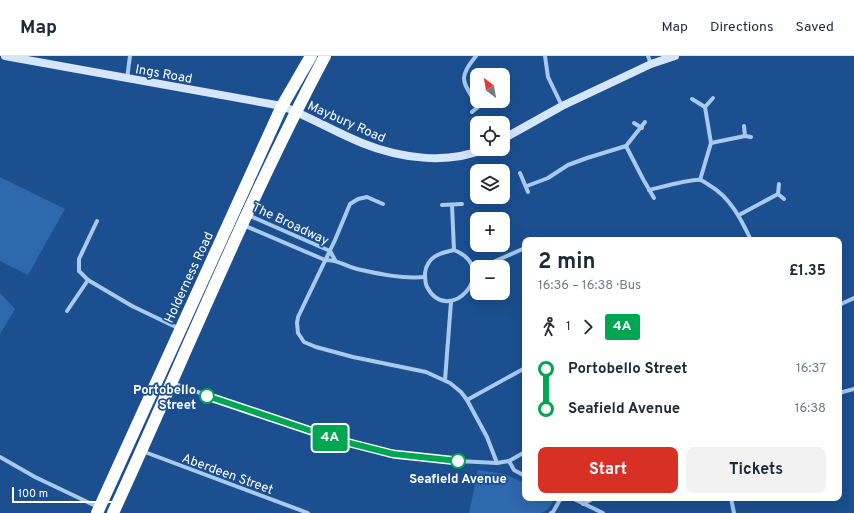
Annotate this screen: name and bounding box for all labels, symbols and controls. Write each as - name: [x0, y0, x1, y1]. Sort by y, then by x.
- text: Map: [20, 16, 57, 40]
- text: Map: [662, 19, 688, 36]
- text: Directions: [710, 19, 774, 36]
- text: Saved: [796, 19, 834, 36]
- street label: Ings Road: [134, 62, 193, 88]
- north arrow: [470, 68, 510, 108]
- map controls: [470, 68, 510, 300]
- street label: Maybury Road: [305, 99, 388, 147]
- button: locate: [470, 116, 510, 156]
- button: layers: [470, 164, 510, 204]
- street label: The Broadway: [249, 200, 331, 250]
- button: +: [470, 212, 510, 252]
- street label: Holderness Road: [162, 230, 218, 326]
- text: 2 min: [538, 249, 595, 276]
- button: −: [470, 260, 510, 300]
- text: £1.35: [789, 262, 826, 281]
- text: 16:36 – 16:38 · Bus: [538, 278, 641, 294]
- icon: walk: [538, 316, 560, 338]
- icon: forward: [577, 316, 599, 338]
- text: 4A: [613, 318, 632, 335]
- text: 1: [566, 319, 571, 335]
- text: Portobello Street: [568, 360, 687, 379]
- text: 16:37: [796, 361, 826, 377]
- place label: Portobello Street: [133, 383, 196, 414]
- marker: Portobello Street: [199, 388, 215, 404]
- text: Seafield Avenue: [568, 400, 680, 419]
- text: 16:38: [795, 401, 826, 417]
- line badge: 4A: [312, 425, 348, 451]
- text: 4A: [321, 429, 339, 446]
- button: Start: [538, 447, 678, 493]
- button: Tickets: [686, 447, 826, 493]
- street label: Aberdeen Street: [179, 451, 275, 499]
- marker: Seafield Avenue: [450, 453, 466, 469]
- place label: Seafield Avenue: [409, 472, 507, 488]
- scale bar: [12, 485, 120, 504]
- text: 100 m: [18, 487, 48, 501]

